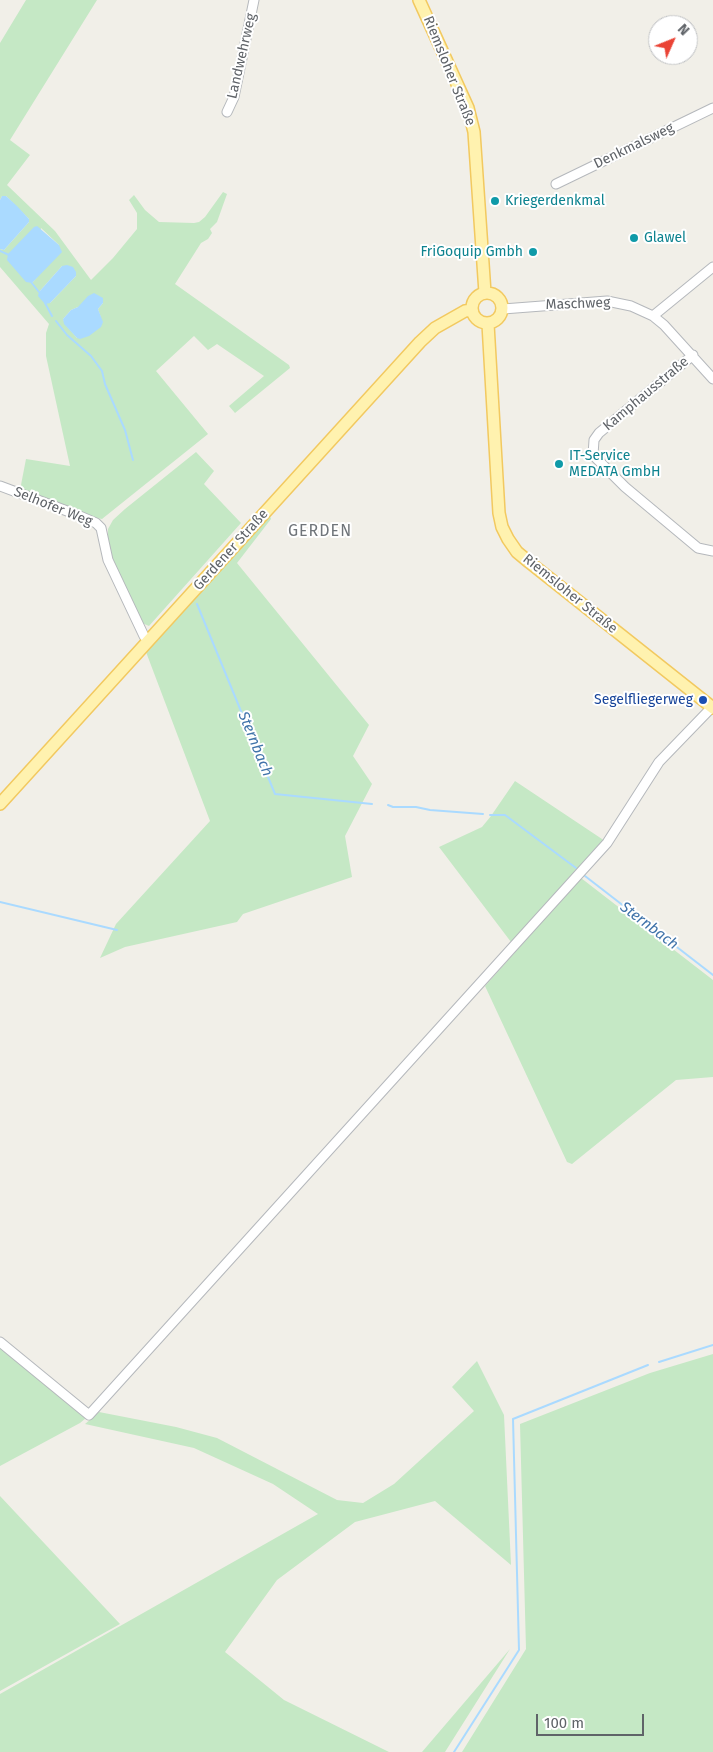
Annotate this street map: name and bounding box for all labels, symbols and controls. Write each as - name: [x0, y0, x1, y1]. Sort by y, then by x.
- street label: Landwehrweg: [224, 12, 260, 100]
- street label: Riemsloher Straße: [419, 14, 479, 128]
- north arrow: [648, 15, 698, 65]
- text: N: [674, 21, 693, 39]
- street label: Denkmalsweg: [591, 119, 677, 173]
- place label: Kriegerdenkmal: [505, 193, 605, 209]
- marker: Kriegerdenkmal: [489, 195, 501, 207]
- place label: Glawel: [644, 230, 686, 246]
- marker: Glawel: [628, 232, 640, 244]
- place label: FriGoquip Gmbh: [420, 244, 523, 260]
- marker: FriGoquip Gmbh: [527, 246, 539, 258]
- street label: Maschweg: [545, 294, 611, 314]
- street label: Kamphausstraße: [600, 353, 692, 435]
- place label: IT-Service MEDATA GmbH: [569, 448, 661, 481]
- marker: IT-Service MEDATA GmbH: [553, 458, 565, 470]
- street label: Selhofer Weg: [11, 484, 95, 530]
- street label: Gerdener Straße: [190, 506, 272, 594]
- district label: GERDEN: [287, 522, 353, 542]
- street label: Riemsloher Straße: [519, 551, 621, 637]
- place label: Segelfliegerweg: [594, 692, 693, 708]
- marker: Segelfliegerweg: [697, 694, 709, 706]
- water label: Sternbach: [234, 709, 276, 779]
- water label: Sternbach: [616, 898, 682, 954]
- scale bar: [538, 1704, 646, 1736]
- text: 100 m: [544, 1714, 584, 1732]

